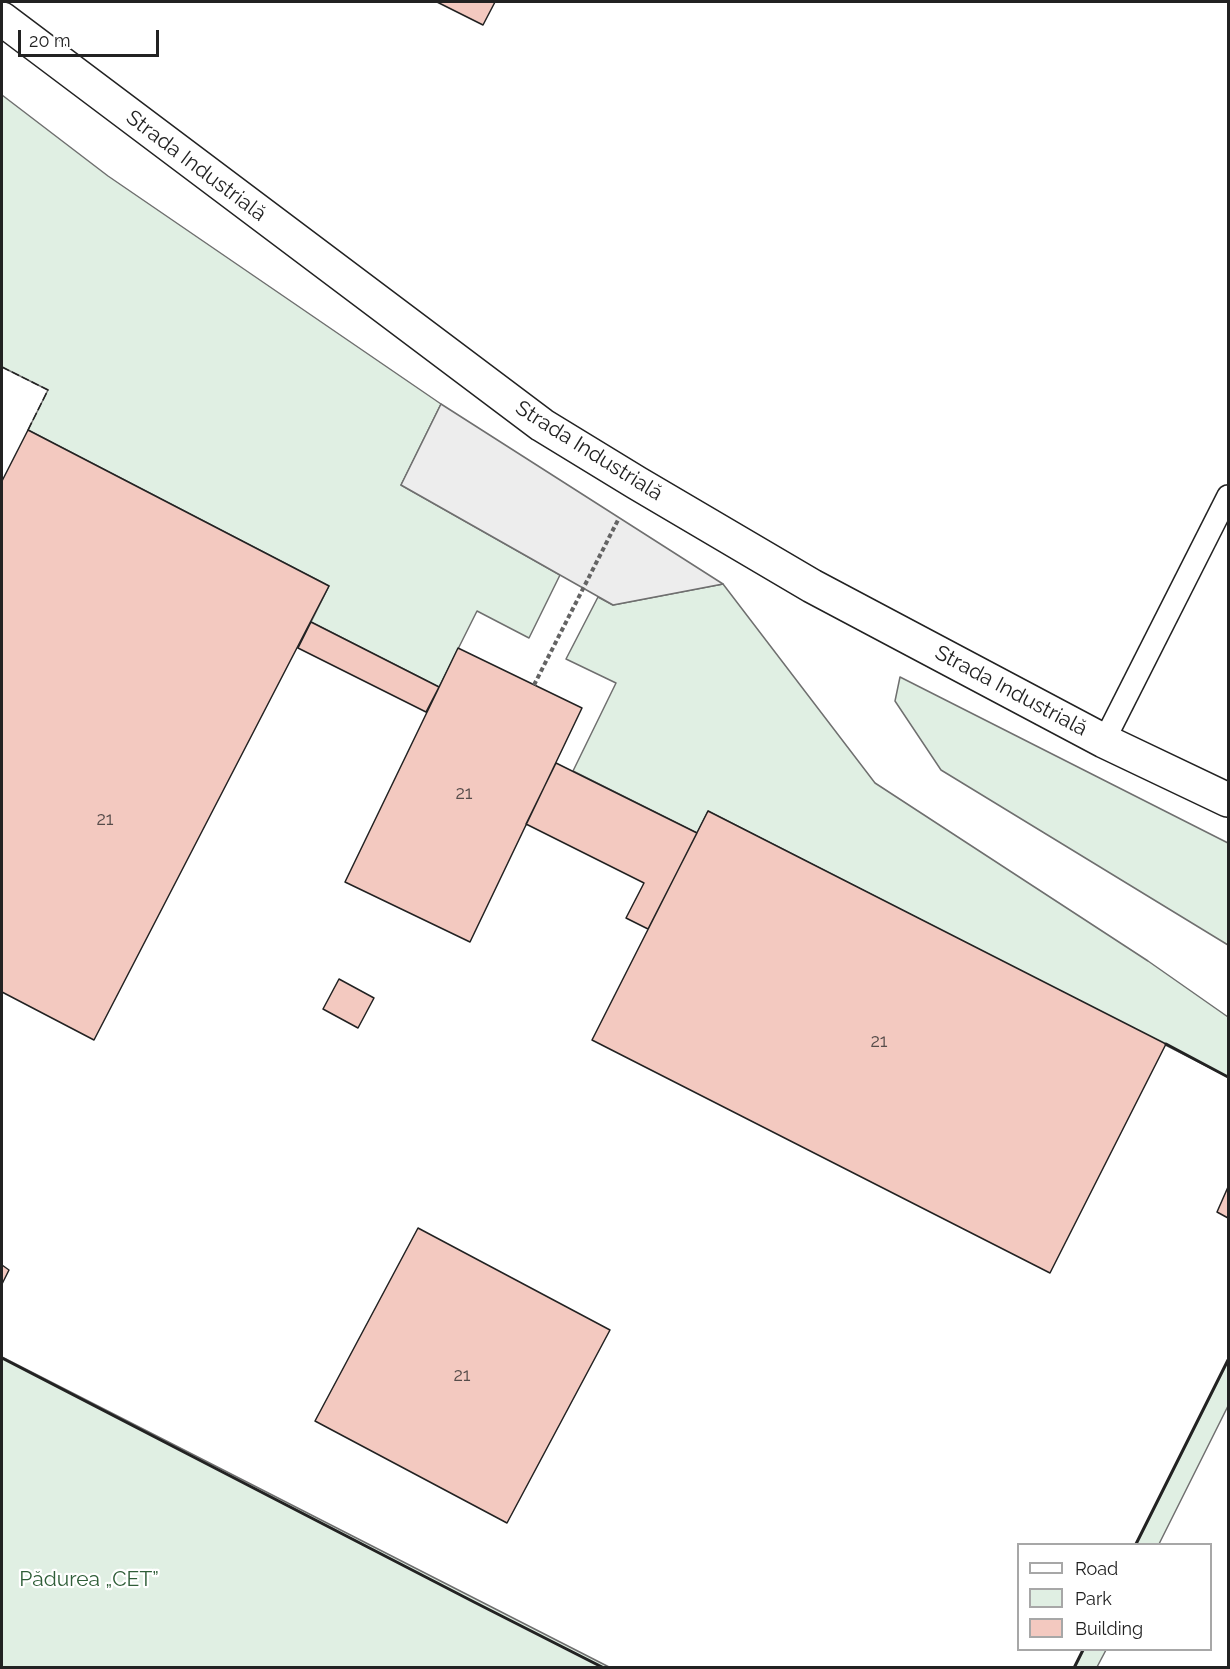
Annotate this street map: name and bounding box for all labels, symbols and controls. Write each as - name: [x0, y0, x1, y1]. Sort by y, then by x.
- scale bar: [21, 18, 162, 56]
- text: 20 m: [29, 30, 71, 51]
- street label: Strada Industrială: [121, 105, 271, 227]
- street label: Strada Industrială: [511, 396, 667, 506]
- street label: Strada Industrială: [930, 640, 1092, 742]
- house number: 21: [455, 783, 473, 805]
- house number: 21: [96, 809, 114, 831]
- house number: 21: [870, 1031, 888, 1053]
- house number: 21: [453, 1365, 471, 1387]
- legend: [1017, 1543, 1212, 1651]
- text: Road: [1075, 1558, 1118, 1579]
- park label: Pădurea „CET”: [19, 1567, 159, 1593]
- text: Park: [1075, 1588, 1112, 1609]
- text: Building: [1075, 1618, 1143, 1639]

